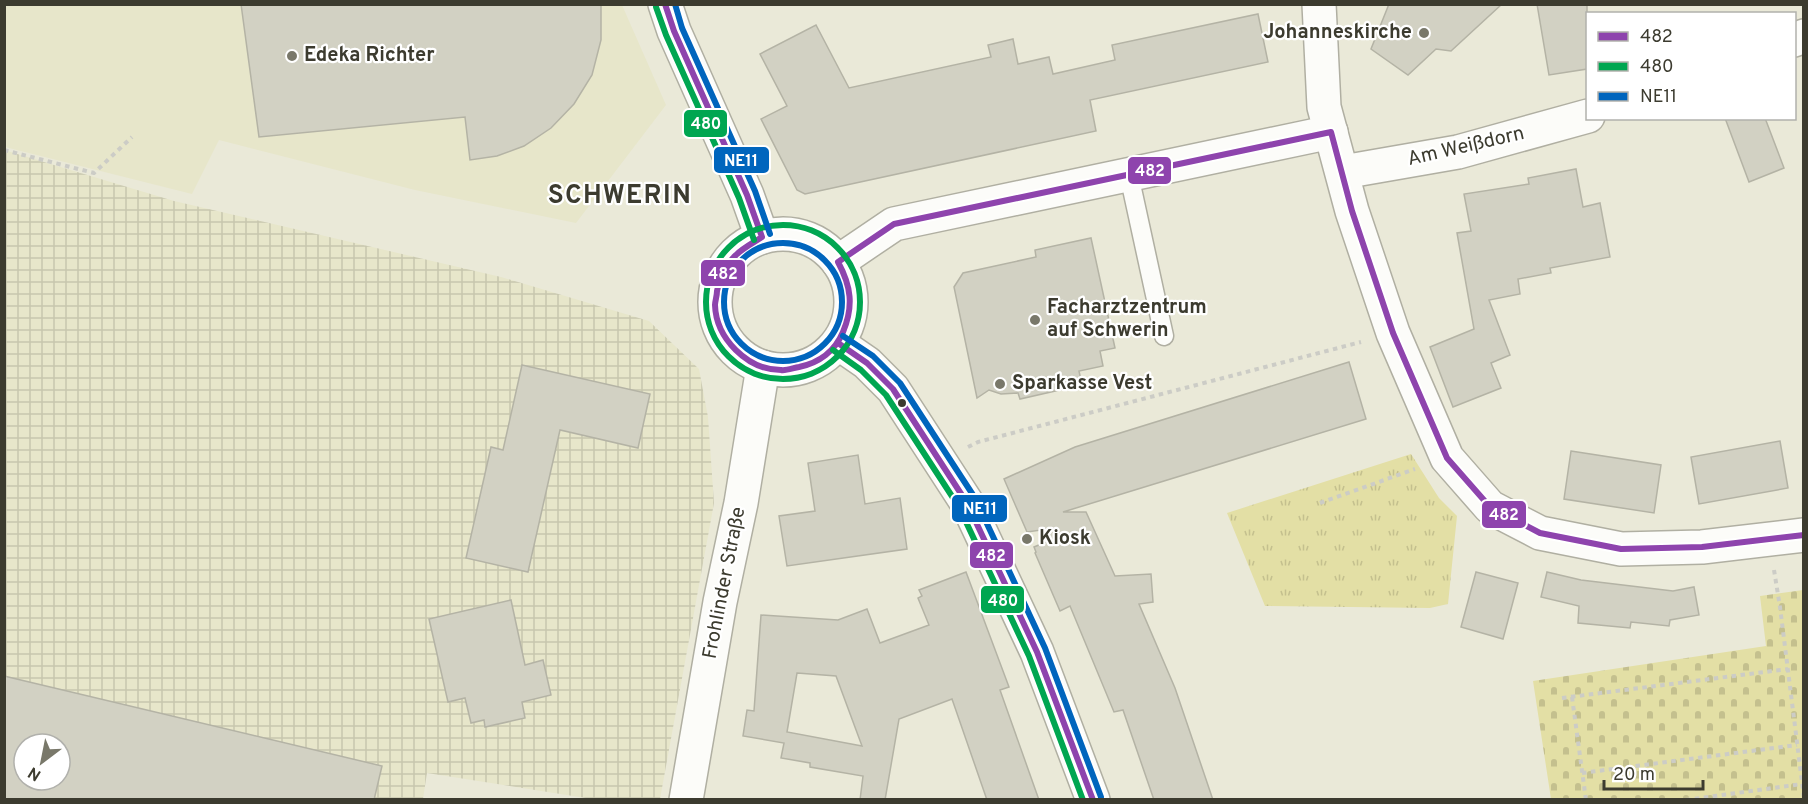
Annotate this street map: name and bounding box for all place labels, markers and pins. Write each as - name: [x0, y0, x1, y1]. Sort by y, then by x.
- place label: Johanneskirche: [1263, 20, 1412, 46]
- marker: Johanneskirche: [1417, 26, 1431, 40]
- place label: Edeka Richter: [304, 43, 435, 69]
- marker: Edeka Richter: [285, 49, 299, 63]
- place label: Facharztzentrum auf Schwerin: [1047, 295, 1207, 344]
- marker: Facharztzentrum auf Schwerin: [1028, 313, 1042, 327]
- place label: Sparkasse Vest: [1012, 371, 1153, 397]
- marker: Sparkasse Vest: [993, 377, 1007, 391]
- unlabelled marker: [896, 397, 908, 409]
- place label: Kiosk: [1039, 526, 1091, 552]
- marker: Kiosk: [1020, 532, 1034, 546]

